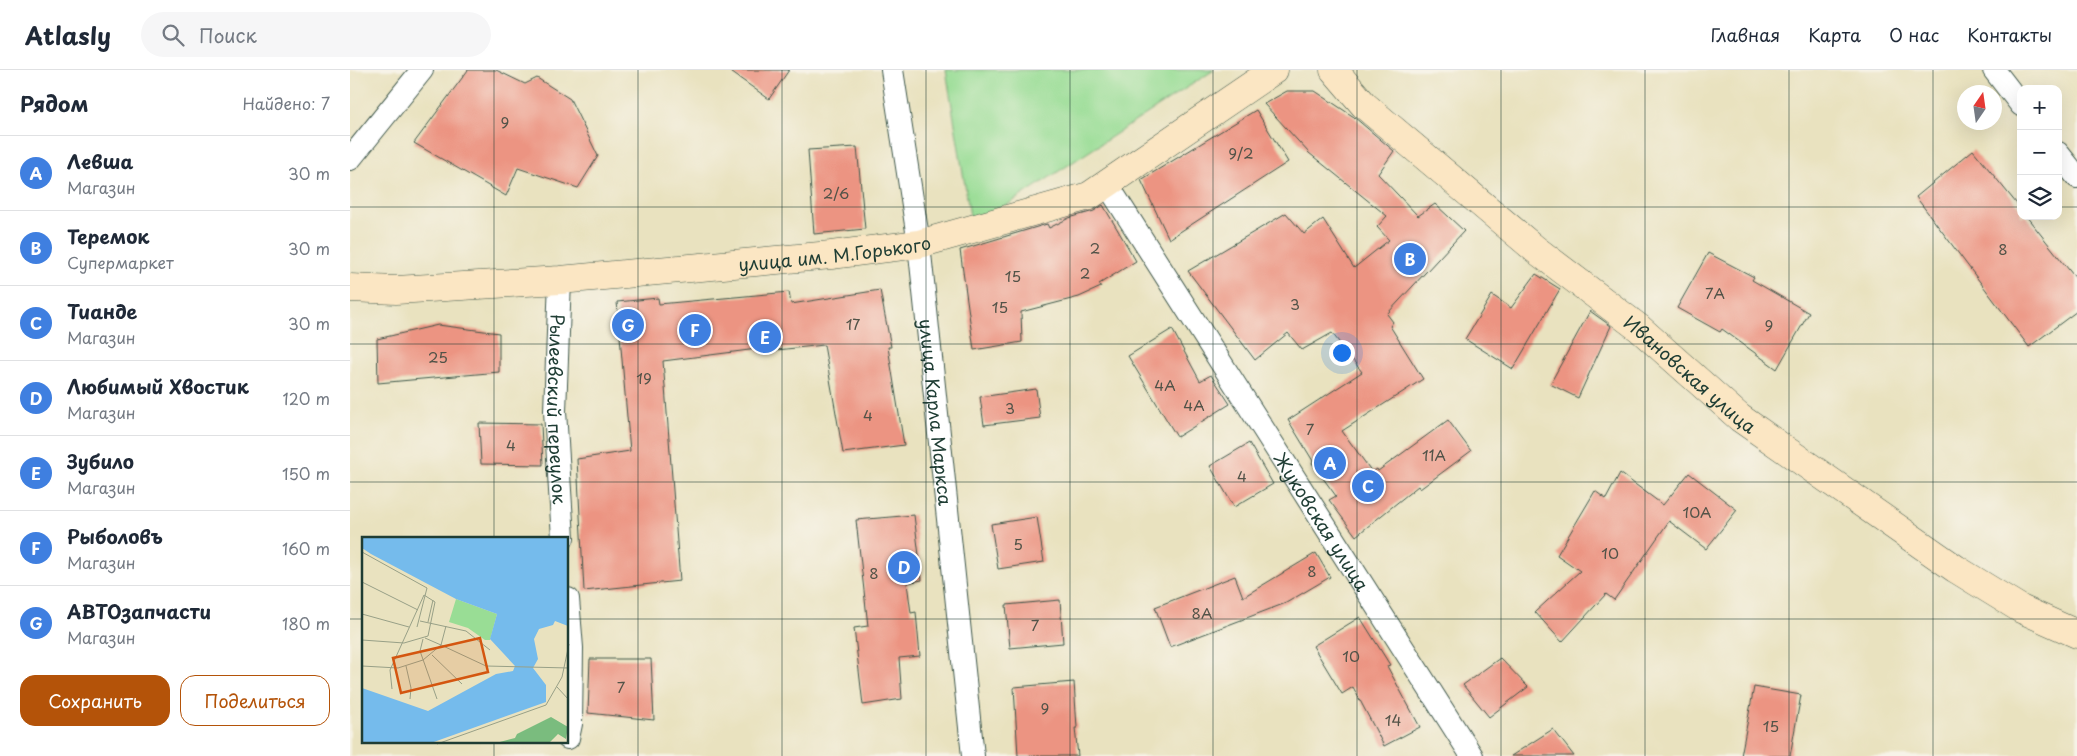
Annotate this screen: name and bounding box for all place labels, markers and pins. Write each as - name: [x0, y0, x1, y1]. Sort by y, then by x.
- pin: B: [1394, 240, 1426, 278]
- pin: G: [612, 306, 644, 344]
- pin: F: [679, 311, 711, 349]
- pin: E: [749, 318, 781, 356]
- pin: A: [1314, 444, 1346, 482]
- pin: C: [1352, 467, 1384, 505]
- pin: D: [888, 548, 920, 586]

